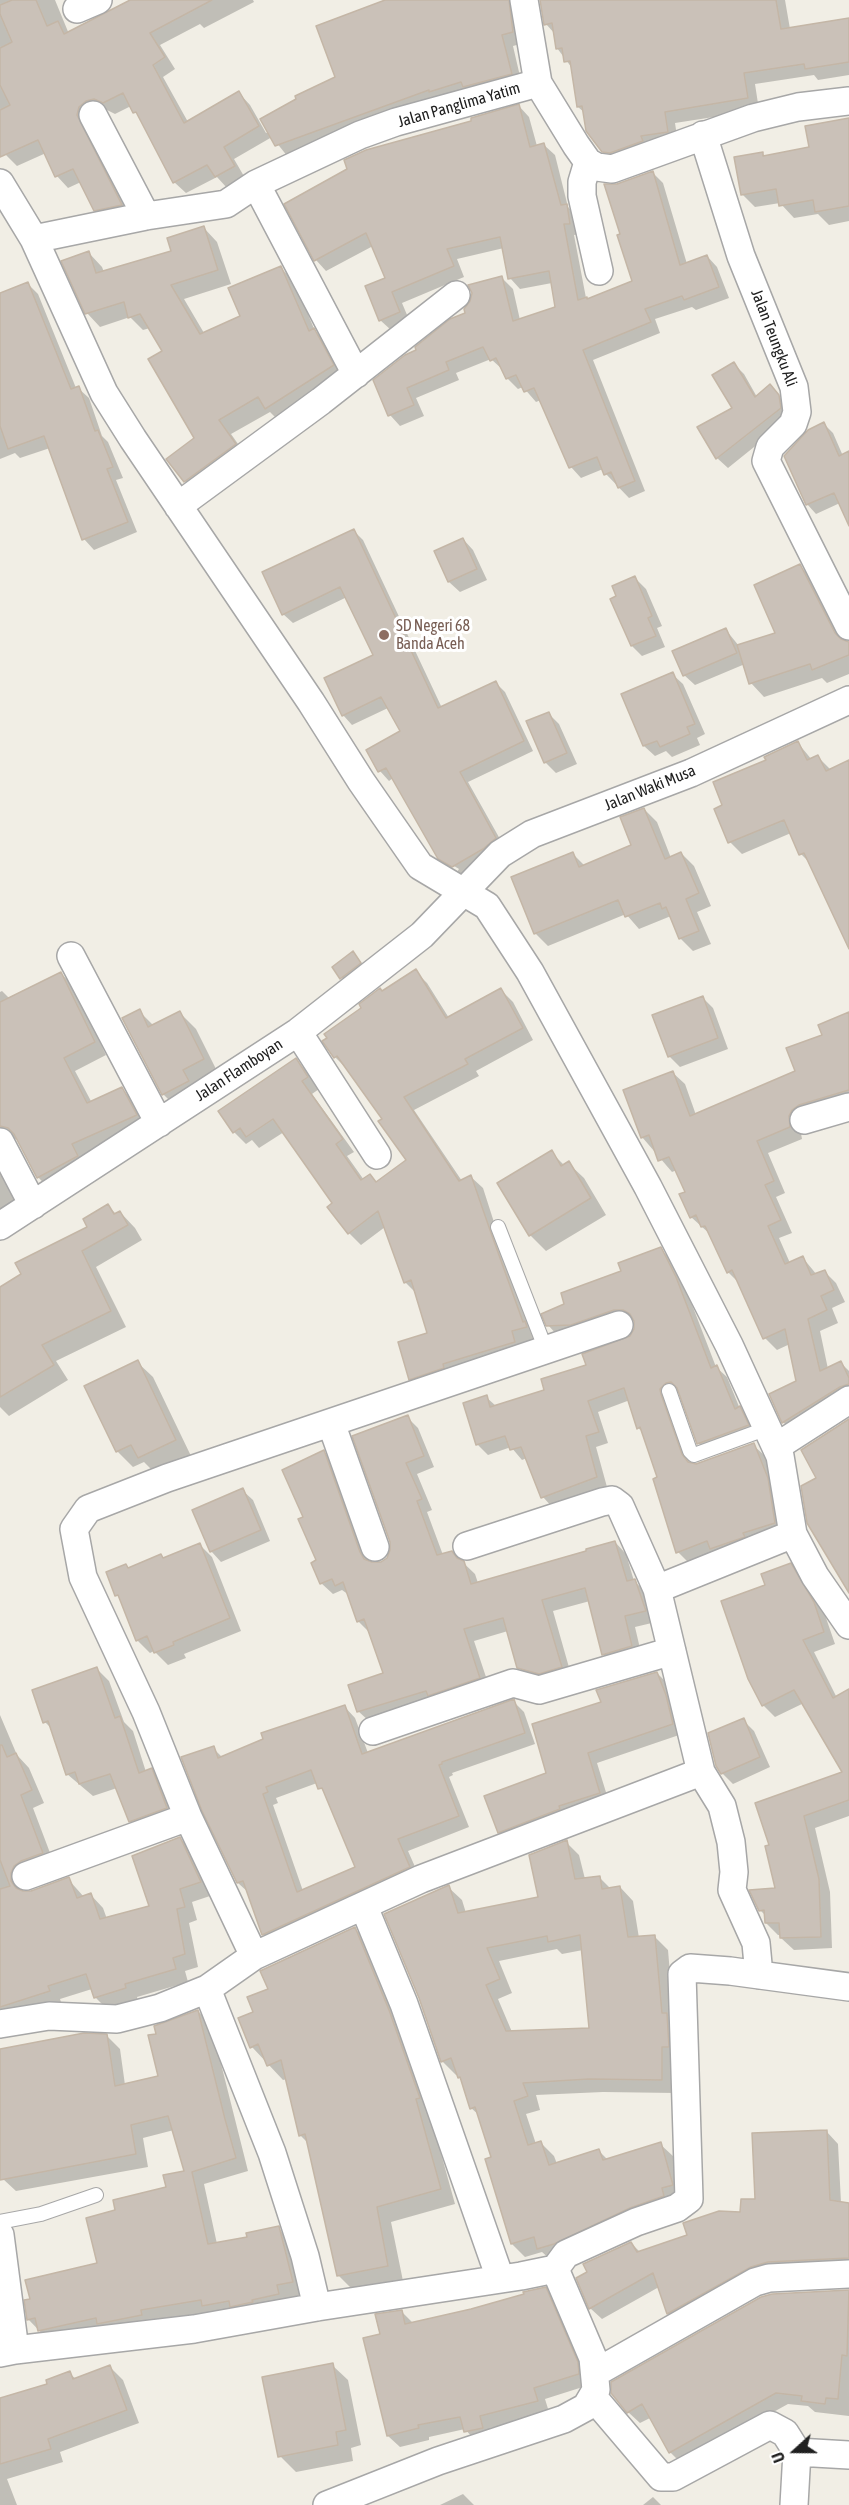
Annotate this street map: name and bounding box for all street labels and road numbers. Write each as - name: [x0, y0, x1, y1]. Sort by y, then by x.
- street label: Jalan Panglima Yatim: [396, 78, 522, 132]
- street label: Jalan Teungku Ali: [747, 287, 801, 389]
- street label: Jalan Waki Musa: [602, 761, 698, 815]
- street label: Jalan Flamboyan: [192, 1035, 286, 1105]

